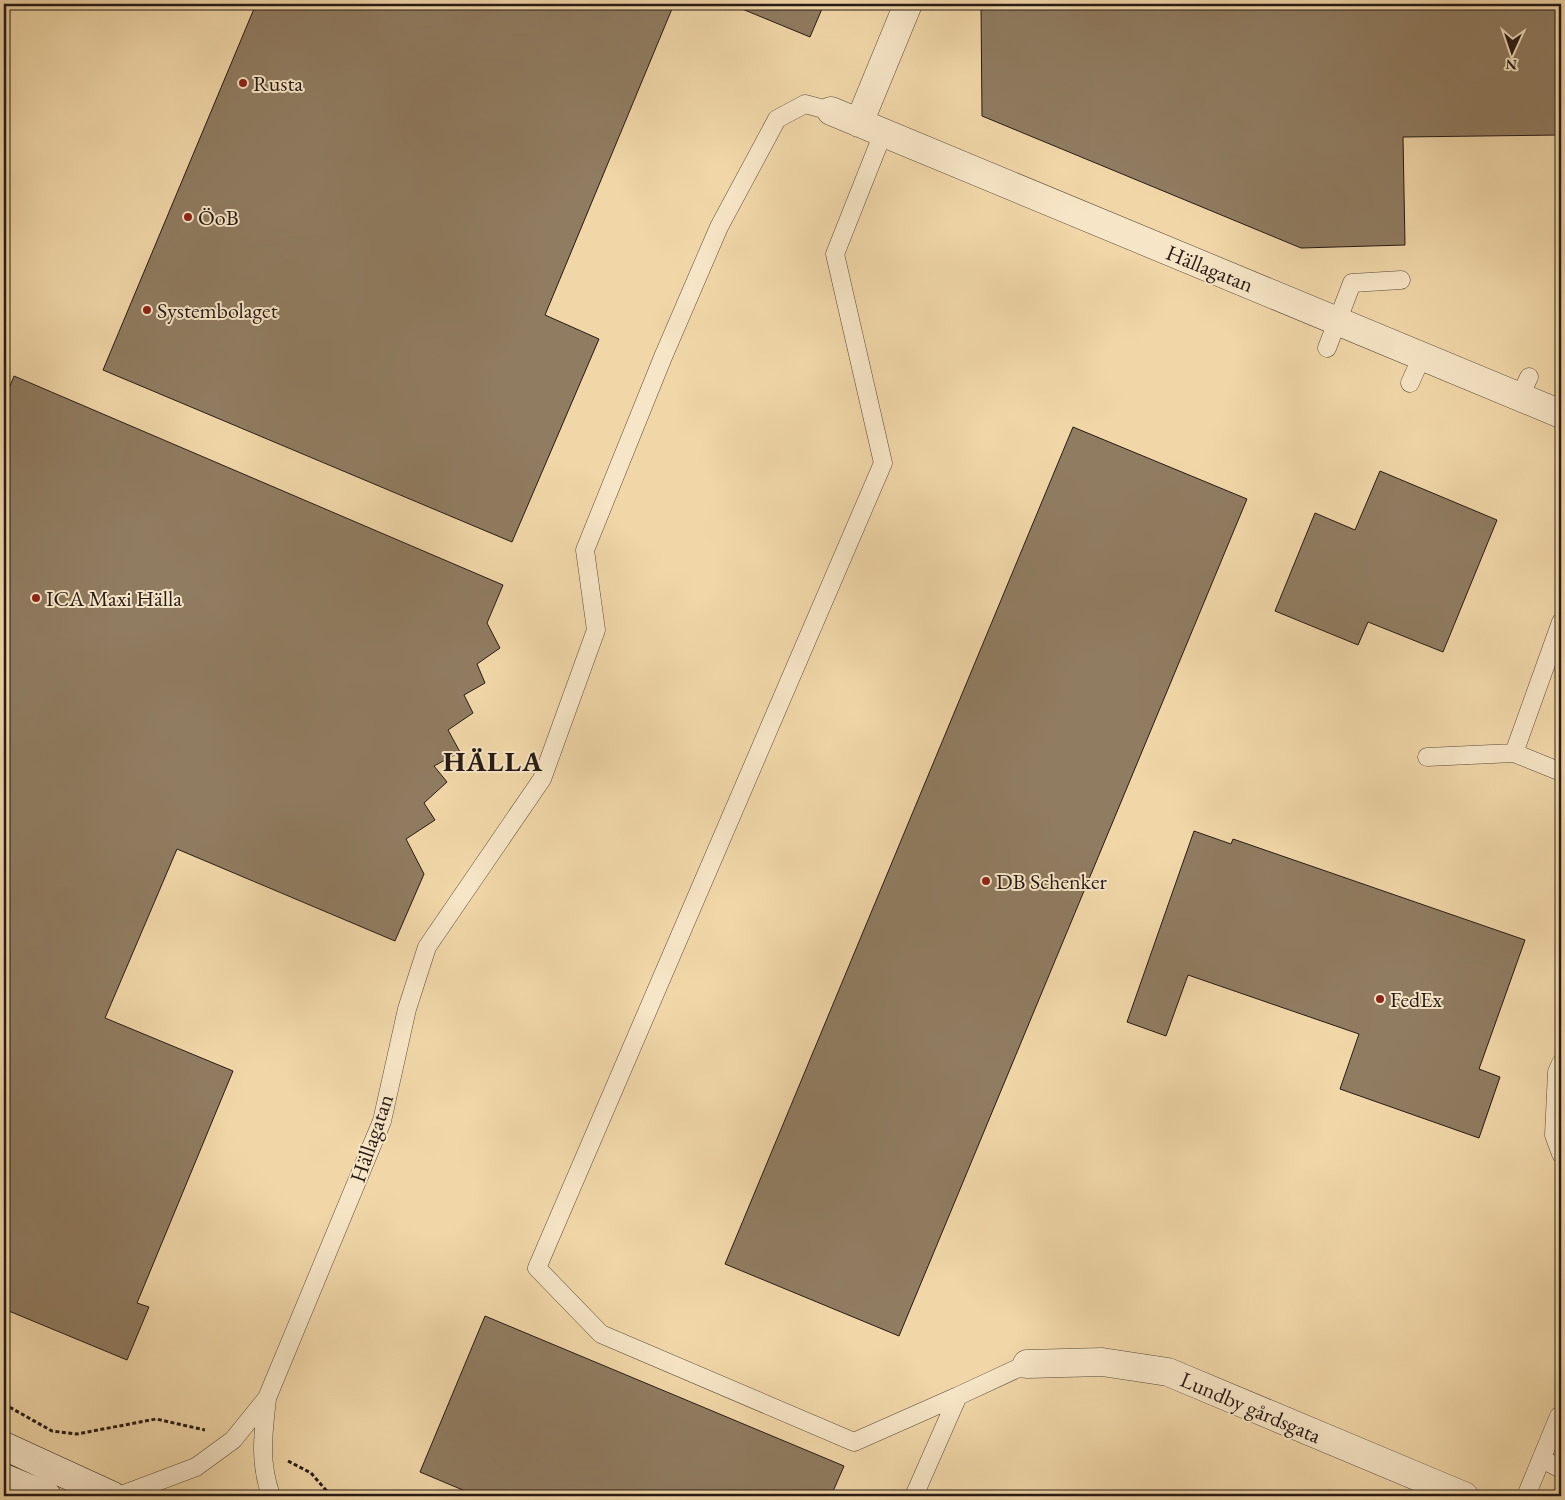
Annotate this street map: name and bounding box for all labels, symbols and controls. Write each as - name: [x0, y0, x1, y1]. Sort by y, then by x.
- north arrow: [1488, 28, 1538, 78]
- text: N: [1505, 56, 1517, 74]
- place label: Rusta: [253, 69, 303, 98]
- marker: Rusta: [237, 77, 249, 89]
- place label: ÖoB: [198, 203, 239, 232]
- marker: ÖoB: [182, 211, 194, 223]
- street label: Hällagatan: [1162, 238, 1258, 299]
- place label: Systembolaget: [157, 296, 278, 325]
- marker: Systembolaget: [141, 304, 153, 316]
- place label: ICA Maxi Hälla: [46, 584, 182, 613]
- marker: ICA Maxi Hälla: [30, 592, 42, 604]
- district label: HÄLLA: [443, 743, 543, 779]
- place label: DB Schenker: [996, 867, 1108, 896]
- marker: DB Schenker: [980, 875, 992, 887]
- place label: FedEx: [1390, 985, 1443, 1014]
- marker: FedEx: [1374, 993, 1386, 1005]
- street label: Hällagatan: [343, 1090, 400, 1186]
- street label: Lundby gårdsgata: [1176, 1365, 1326, 1450]

